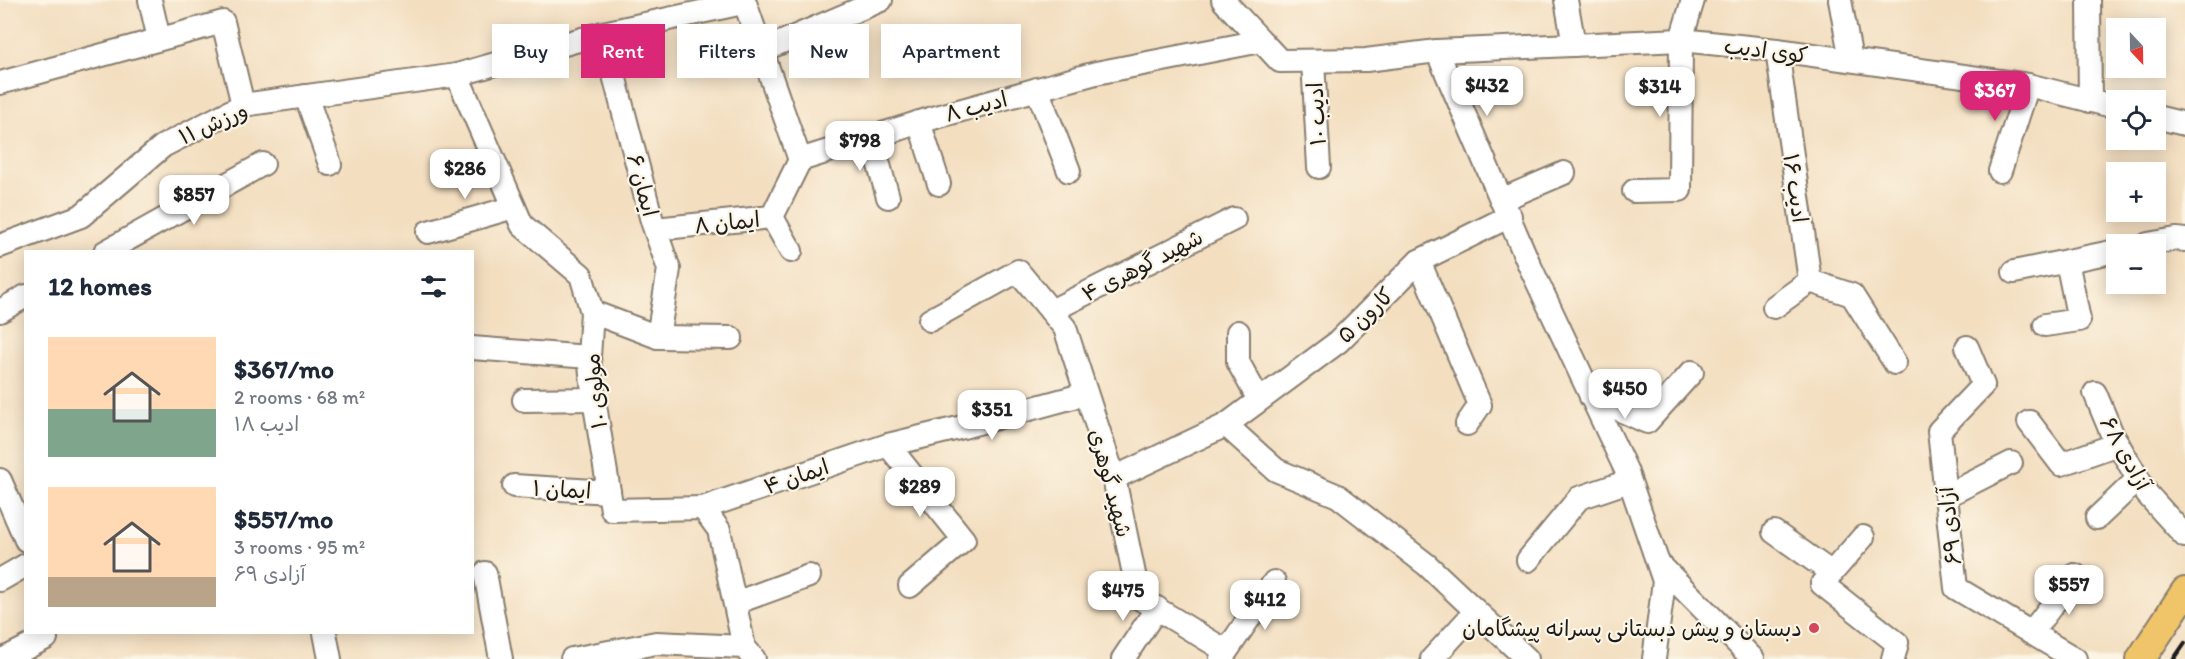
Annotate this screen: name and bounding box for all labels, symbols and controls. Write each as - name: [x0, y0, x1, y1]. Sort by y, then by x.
- north arrow: [2106, 18, 2166, 78]
- map controls: [2106, 18, 2166, 294]
- chip: Buy: [492, 24, 569, 78]
- chip: Rent: [581, 24, 665, 78]
- chip: Filters: [677, 24, 777, 78]
- chip: New: [789, 24, 869, 78]
- chip: Apartment: [881, 24, 1021, 78]
- street label: کوی ادیب: [1722, 32, 1809, 69]
- pin: $432: [1451, 66, 1523, 117]
- pin: $314: [1624, 67, 1696, 118]
- pin: $367: [1959, 71, 2031, 122]
- text: $432: [1465, 73, 1509, 97]
- text: $314: [1639, 74, 1681, 98]
- text: $367: [1974, 78, 2016, 102]
- street label: ادیب ۱۰: [1301, 82, 1332, 146]
- street label: ادیب ۸: [942, 85, 1010, 128]
- button: locate: [2106, 90, 2166, 150]
- street label: ورزش ۱۱: [175, 96, 252, 151]
- pin: $798: [824, 121, 896, 172]
- text: $798: [839, 128, 881, 152]
- pin: $286: [429, 149, 501, 200]
- street label: ایمان ۶: [621, 151, 664, 219]
- street label: ادیب ۱۶: [1777, 152, 1814, 224]
- text: $286: [444, 156, 486, 180]
- button: +: [2106, 162, 2166, 222]
- pin: $857: [158, 175, 230, 226]
- text: $857: [173, 182, 215, 206]
- street label: ایمان ۸: [693, 206, 761, 239]
- street label: شهید گوهری ۴: [1077, 223, 1207, 307]
- button: −: [2106, 234, 2166, 294]
- text: 12 homes: [48, 270, 152, 302]
- icon: filters: [417, 270, 450, 303]
- street label: کارون ۵: [1331, 282, 1399, 349]
- street label: مولوی ۱۰: [578, 352, 613, 430]
- text: $367/mo: [234, 353, 334, 385]
- icon: home: [96, 361, 168, 433]
- pin: $450: [1589, 369, 1661, 420]
- text: $450: [1603, 376, 1647, 400]
- text: 2 rooms · 68 m²: [234, 385, 365, 409]
- pin: $351: [956, 390, 1028, 441]
- text: $351: [972, 397, 1012, 421]
- text: ادیب ۱۸: [234, 412, 299, 436]
- street label: آزادی ۶۸: [2094, 412, 2158, 496]
- street label: شهید گوهری: [1083, 426, 1138, 540]
- street label: ایمان ۴: [760, 453, 832, 500]
- pin: $289: [884, 467, 956, 518]
- street label: ایمان ۱: [532, 474, 592, 505]
- text: $289: [899, 474, 941, 498]
- street label: آزادی ۶۹: [1932, 484, 1967, 566]
- text: $557/mo: [234, 503, 333, 535]
- icon: home: [96, 511, 168, 583]
- text: 3 rooms · 95 m²: [234, 535, 365, 559]
- text: آزادی ۶۹: [234, 562, 306, 586]
- pin: $557: [2033, 565, 2105, 616]
- pin: $475: [1087, 571, 1159, 622]
- text: $557: [2048, 572, 2090, 596]
- text: $475: [1102, 578, 1144, 602]
- pin: $412: [1229, 580, 1301, 631]
- text: $412: [1244, 587, 1286, 611]
- place label: دبستان و پیش دبستانی پسرانه پیشگامان: [1462, 615, 1802, 643]
- marker: دبستان و پیش دبستانی پسرانه پیشگامان: [1807, 621, 1821, 635]

